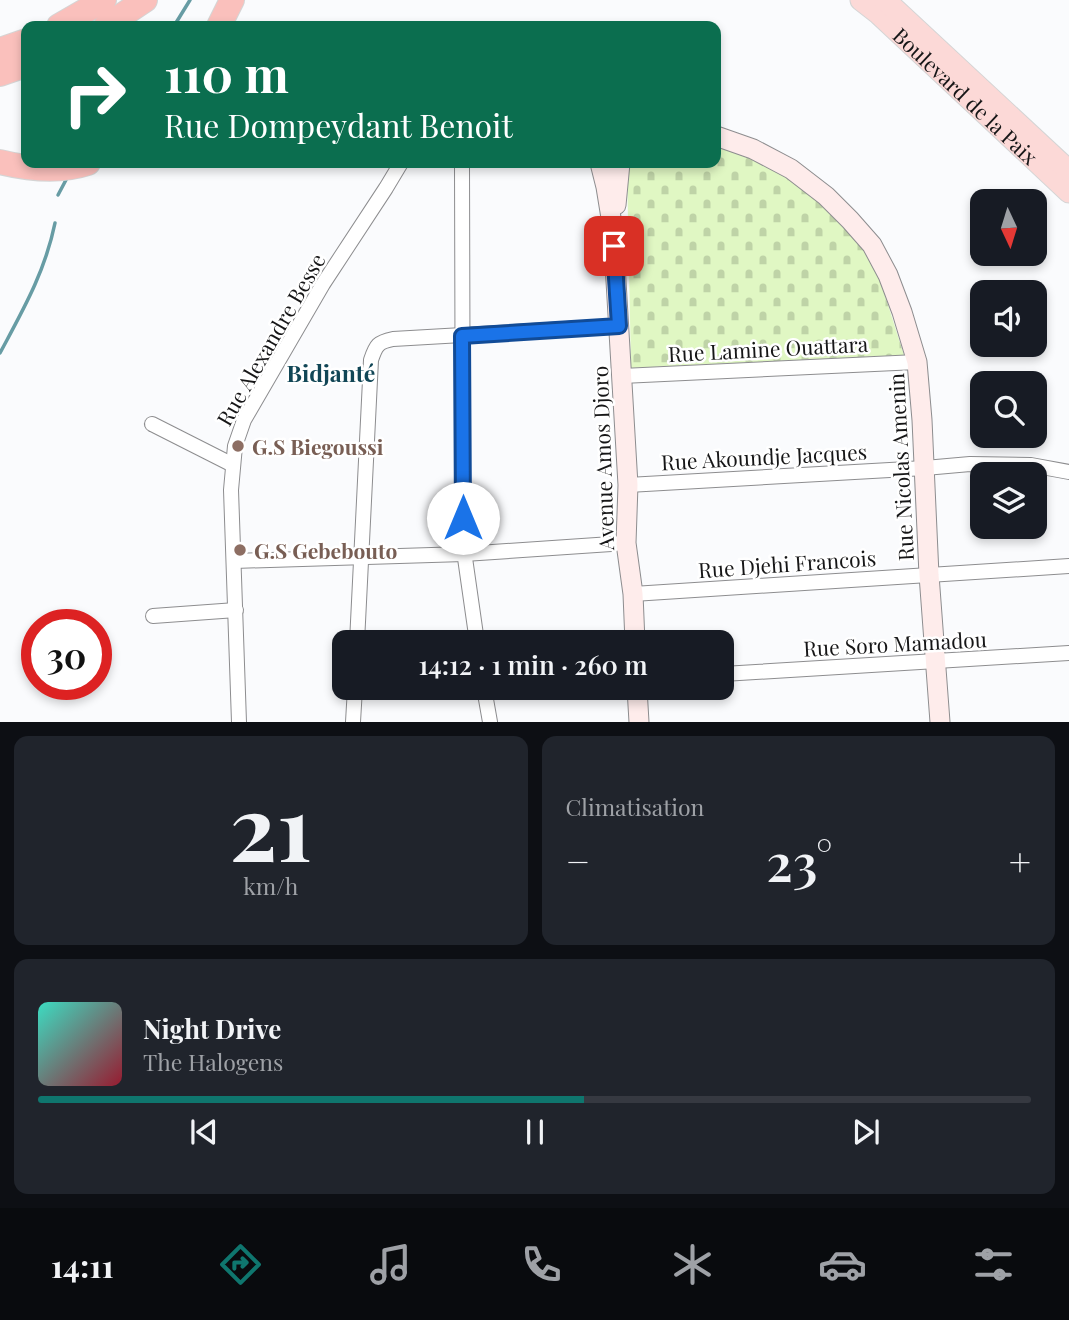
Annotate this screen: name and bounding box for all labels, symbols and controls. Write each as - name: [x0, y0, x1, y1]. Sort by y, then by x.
- street label: Boulevard de la Paix: [888, 21, 1044, 170]
- text: 110 m: [164, 40, 289, 105]
- icon: right: [49, 49, 140, 140]
- text: Rue Dompeydant Benoit: [164, 103, 513, 146]
- north arrow: [970, 189, 1046, 266]
- map controls: [970, 189, 1047, 539]
- pin: [584, 216, 644, 276]
- icon: arrive: [595, 227, 633, 265]
- street label: Rue Alexandre Besse: [209, 248, 331, 430]
- button: sound: [970, 280, 1047, 357]
- street label: Rue Lamine Ouattara: [667, 329, 869, 367]
- district label: Bidjanté: [287, 357, 375, 388]
- street label: Avenue Amos Djoro: [585, 365, 619, 552]
- button: search: [970, 371, 1047, 448]
- street label: Rue Nicolas Amenin: [881, 372, 919, 562]
- place label: G.S Biegoussi: [252, 432, 384, 460]
- street label: Rue Akoundje Jacques: [660, 437, 868, 475]
- marker: G.S Biegoussi: [230, 438, 246, 454]
- button: layers: [970, 462, 1047, 539]
- position arrow: [426, 481, 500, 555]
- place label: G.S Gebebouto: [254, 536, 397, 564]
- marker: G.S Gebebouto: [232, 542, 248, 558]
- street label: Rue Djehi Francois: [697, 543, 877, 583]
- speed limit sign: 30: [21, 609, 112, 700]
- street label: Rue Soro Mamadou: [802, 624, 988, 662]
- text: 14:12 · 1 min · 260 m: [418, 647, 648, 682]
- text: 21: [230, 764, 312, 885]
- text: Climatisation: [566, 791, 704, 822]
- text: 23°: [766, 826, 833, 895]
- text: −: [566, 835, 590, 886]
- text: +: [1009, 835, 1031, 886]
- text: km/h: [243, 870, 298, 901]
- text: Night Drive: [143, 1011, 281, 1046]
- text: The Halogens: [143, 1046, 283, 1077]
- icon: previous: [185, 1113, 223, 1151]
- icon: pause: [516, 1113, 554, 1151]
- icon: next: [847, 1113, 885, 1151]
- icon: directions: [216, 1240, 265, 1289]
- icon: music: [366, 1240, 415, 1289]
- icon: phone: [517, 1240, 566, 1289]
- icon: climate: [668, 1240, 717, 1289]
- icon: car: [818, 1240, 867, 1289]
- icon: filters: [969, 1240, 1018, 1289]
- text: 14:11: [51, 1243, 114, 1286]

